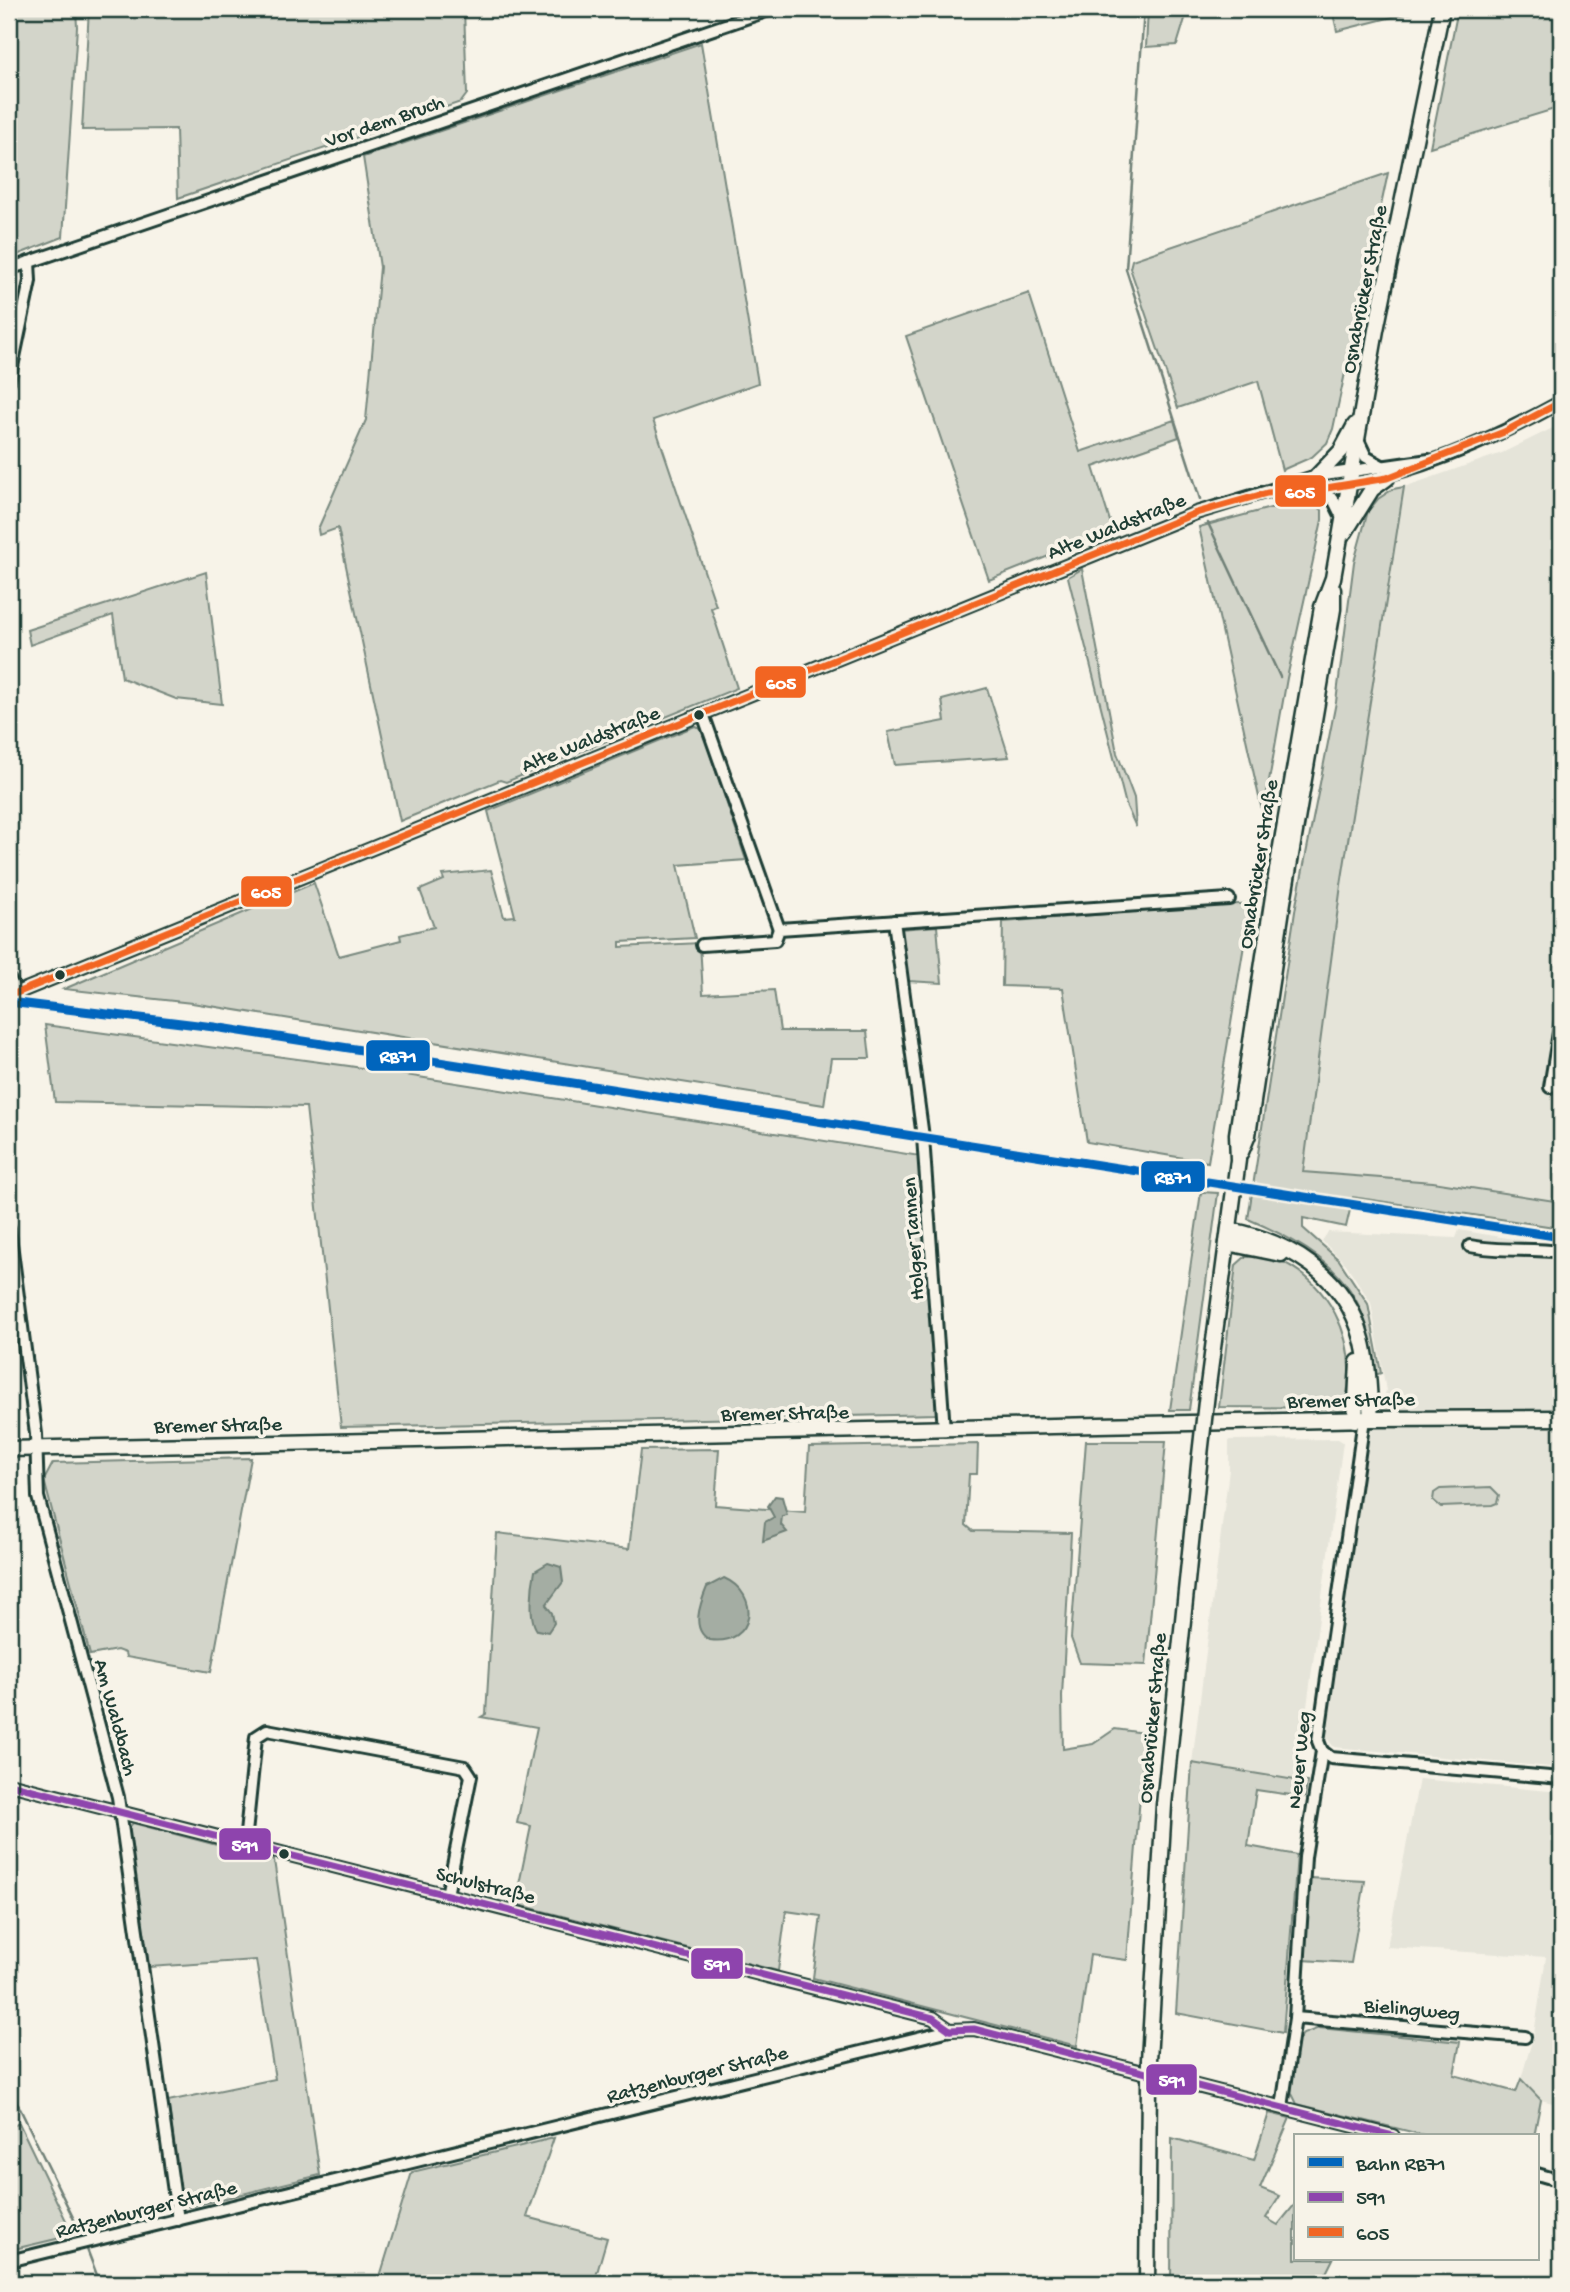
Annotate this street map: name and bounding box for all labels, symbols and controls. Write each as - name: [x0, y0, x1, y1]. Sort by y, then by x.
- street label: Vor dem Bruch: [321, 91, 448, 156]
- street label: Osnabrücker Straße: [1338, 202, 1395, 376]
- line badge: 605: [1274, 474, 1327, 508]
- text: 605: [1285, 483, 1315, 506]
- street label: Alte Waldstraße: [1045, 489, 1191, 567]
- line badge: 605: [754, 665, 807, 699]
- text: 605: [766, 674, 796, 697]
- street label: Alte Waldstraße: [519, 702, 665, 780]
- unlabelled marker: [692, 708, 706, 722]
- street label: Osnabrücker Straße: [1235, 777, 1286, 951]
- line badge: 605: [240, 875, 293, 908]
- text: 605: [251, 883, 281, 906]
- unlabelled marker: [53, 968, 67, 982]
- line badge: RB71: [365, 1039, 431, 1072]
- text: RB71: [378, 1047, 417, 1070]
- line badge: RB71: [1140, 1160, 1206, 1193]
- text: RB71: [1153, 1168, 1192, 1191]
- street label: Holger Tannen: [899, 1176, 932, 1301]
- street label: Bremer Straße: [1286, 1389, 1417, 1416]
- street label: Bremer Straße: [720, 1402, 851, 1429]
- street label: Bremer Straße: [153, 1414, 284, 1441]
- street label: Osnabrücker Straße: [1135, 1631, 1174, 1805]
- street label: Am Waldbach: [86, 1657, 141, 1779]
- street label: Neuer Weg: [1284, 1710, 1319, 1811]
- line badge: 591: [218, 1827, 272, 1861]
- text: 591: [231, 1836, 259, 1859]
- unlabelled marker: [277, 1847, 291, 1861]
- street label: Schulstraße: [433, 1863, 539, 1912]
- line badge: 591: [690, 1947, 744, 1980]
- text: 591: [703, 1955, 731, 1978]
- street label: Bielingweg: [1362, 1995, 1461, 2028]
- street label: Ratzenburger Straße: [605, 2042, 792, 2111]
- line badge: 591: [1145, 2063, 1198, 2096]
- text: 591: [1158, 2071, 1186, 2094]
- legend: [1294, 2134, 1538, 2260]
- text: Bahn RB71: [1355, 2154, 1446, 2179]
- street label: Ratzenburger Straße: [54, 2177, 241, 2246]
- text: 591: [1356, 2188, 1386, 2213]
- text: 605: [1356, 2224, 1390, 2249]

